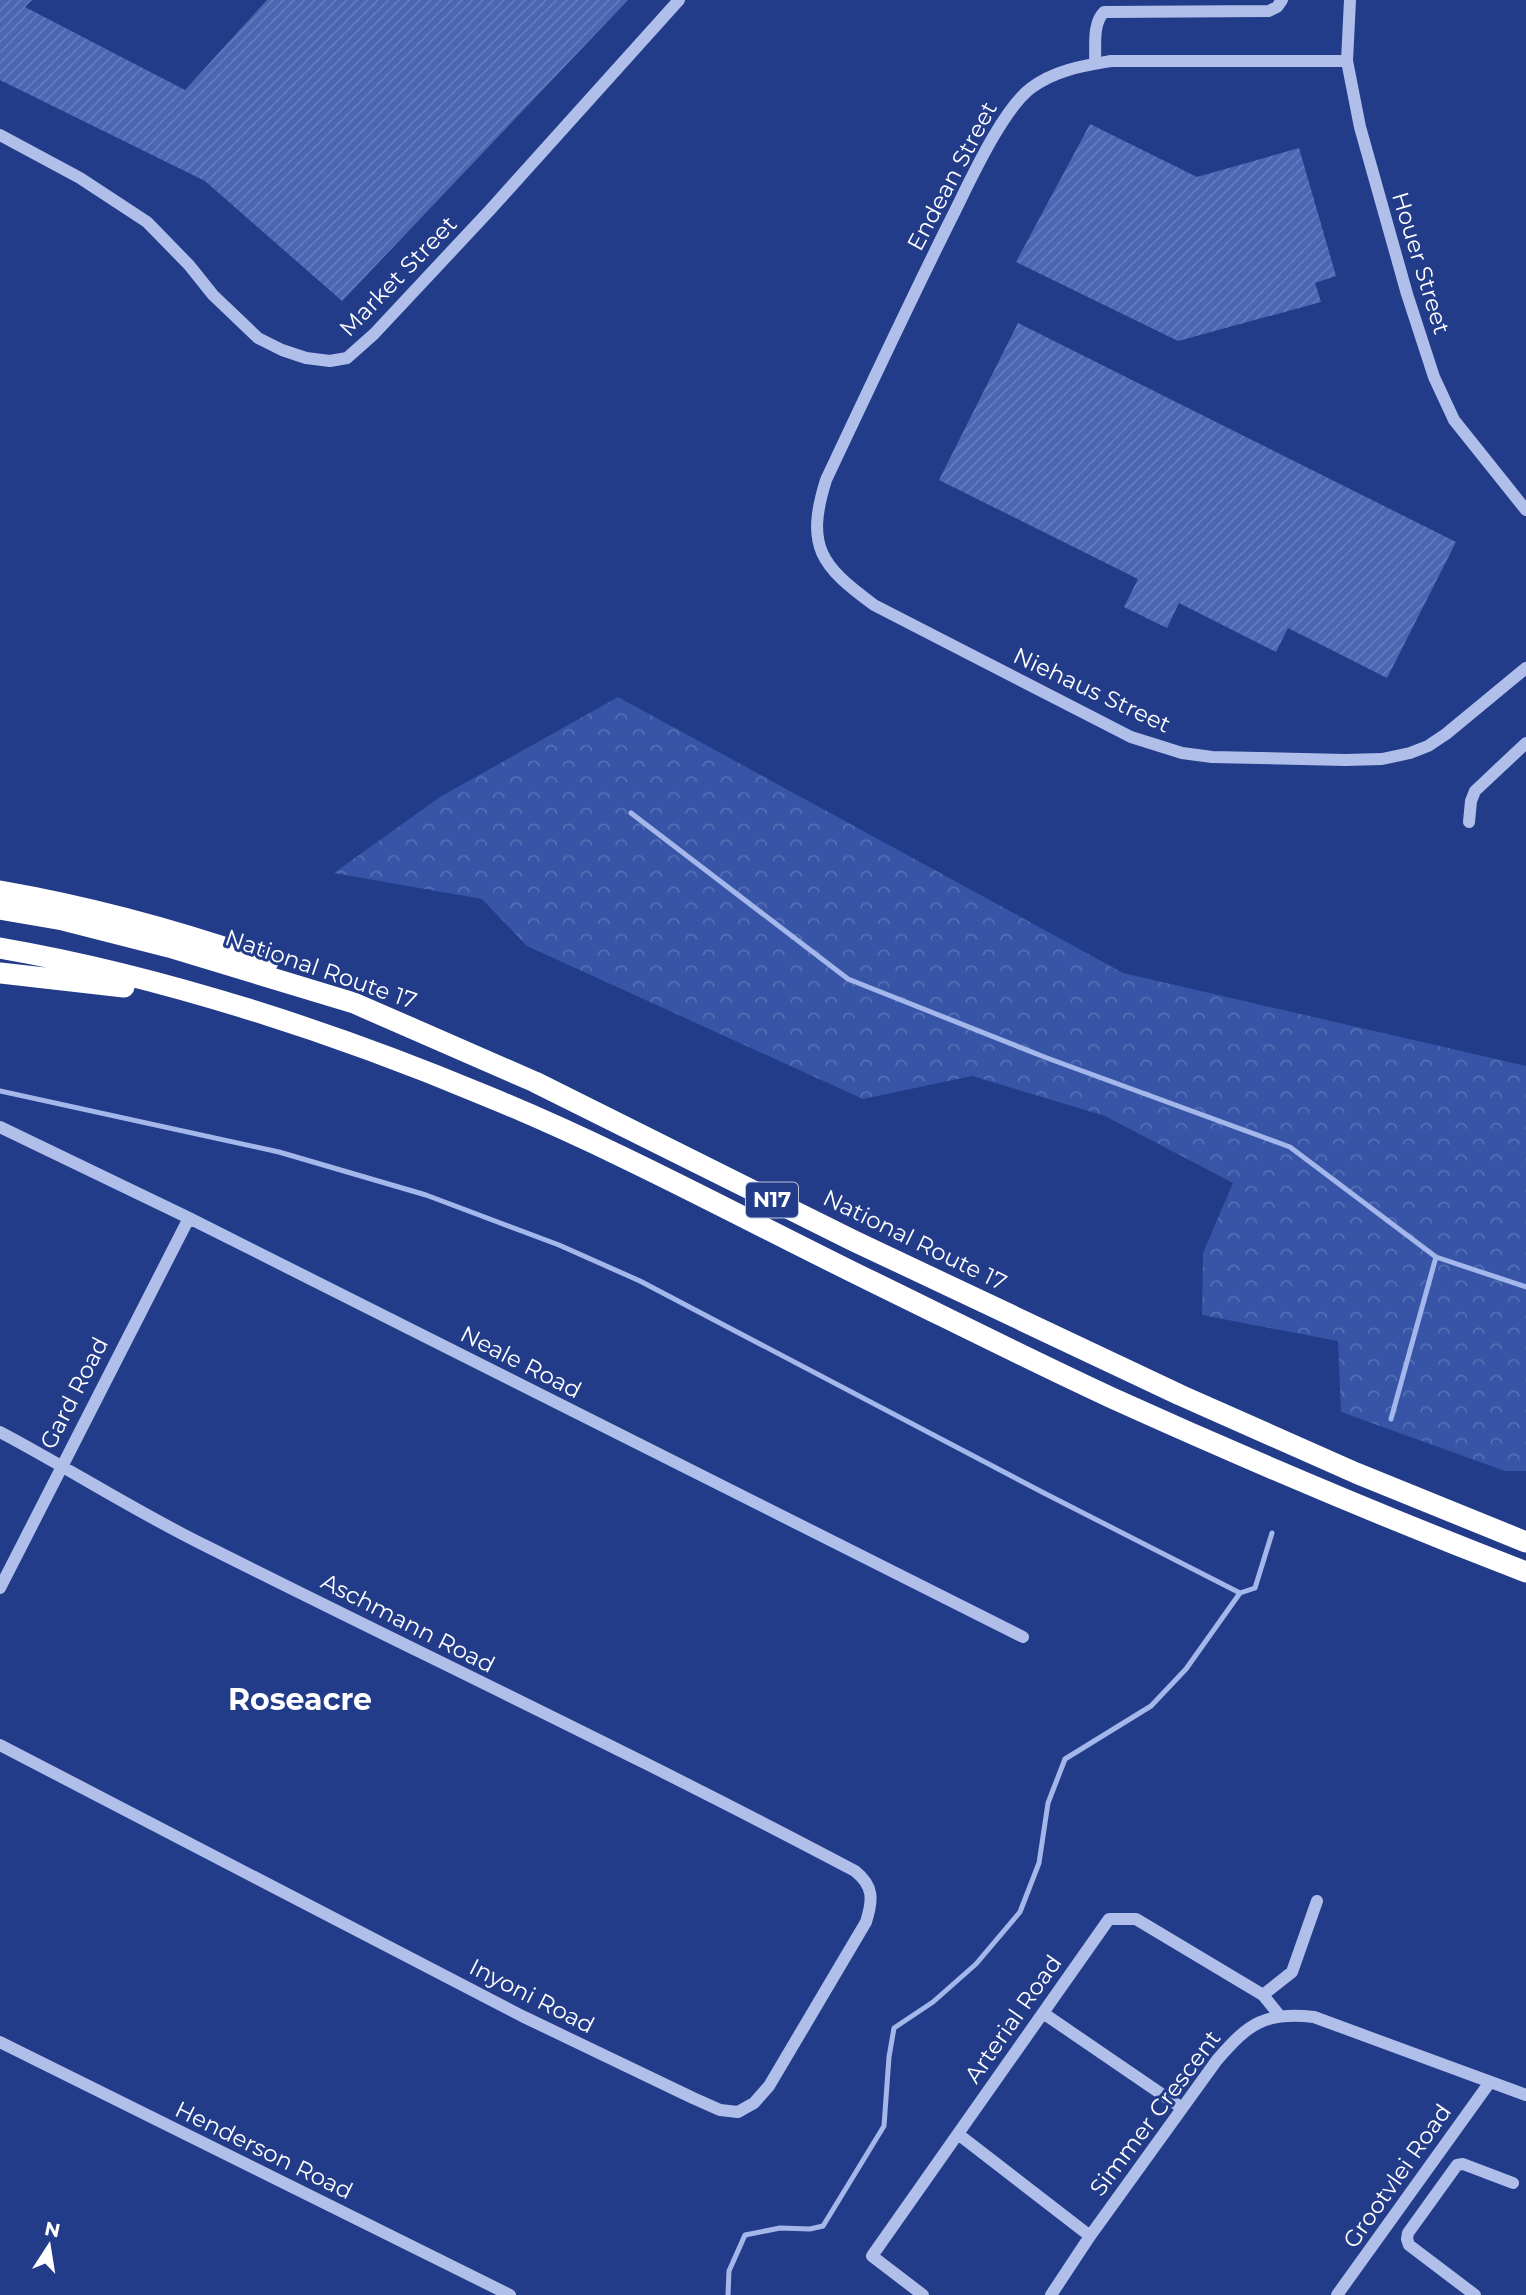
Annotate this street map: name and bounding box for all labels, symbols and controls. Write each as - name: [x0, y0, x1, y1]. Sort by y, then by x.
- street label: Endean Street: [901, 97, 1003, 255]
- street label: Houer Street: [1386, 188, 1456, 338]
- street label: Market Street: [334, 210, 462, 342]
- street label: Niehaus Street: [1009, 641, 1175, 739]
- street label: National Route 17: [222, 923, 420, 1015]
- road number: N17: [746, 1182, 798, 1218]
- street label: National Route 17: [819, 1183, 1011, 1297]
- street label: Neale Road: [456, 1320, 586, 1404]
- street label: Gard Road: [34, 1332, 114, 1454]
- street label: Aschmann Road: [316, 1567, 500, 1679]
- district label: Roseacre: [228, 1681, 372, 1718]
- street label: Arterial Road: [959, 1950, 1067, 2088]
- street label: Inyoni Road: [465, 1953, 599, 2039]
- street label: Simmer Crescent: [1084, 2025, 1226, 2201]
- street label: Henderson Road: [171, 2095, 357, 2205]
- street label: Grootvlei Road: [1337, 2099, 1457, 2253]
- north arrow: [14, 2211, 84, 2281]
- text: N: [43, 2217, 62, 2243]

